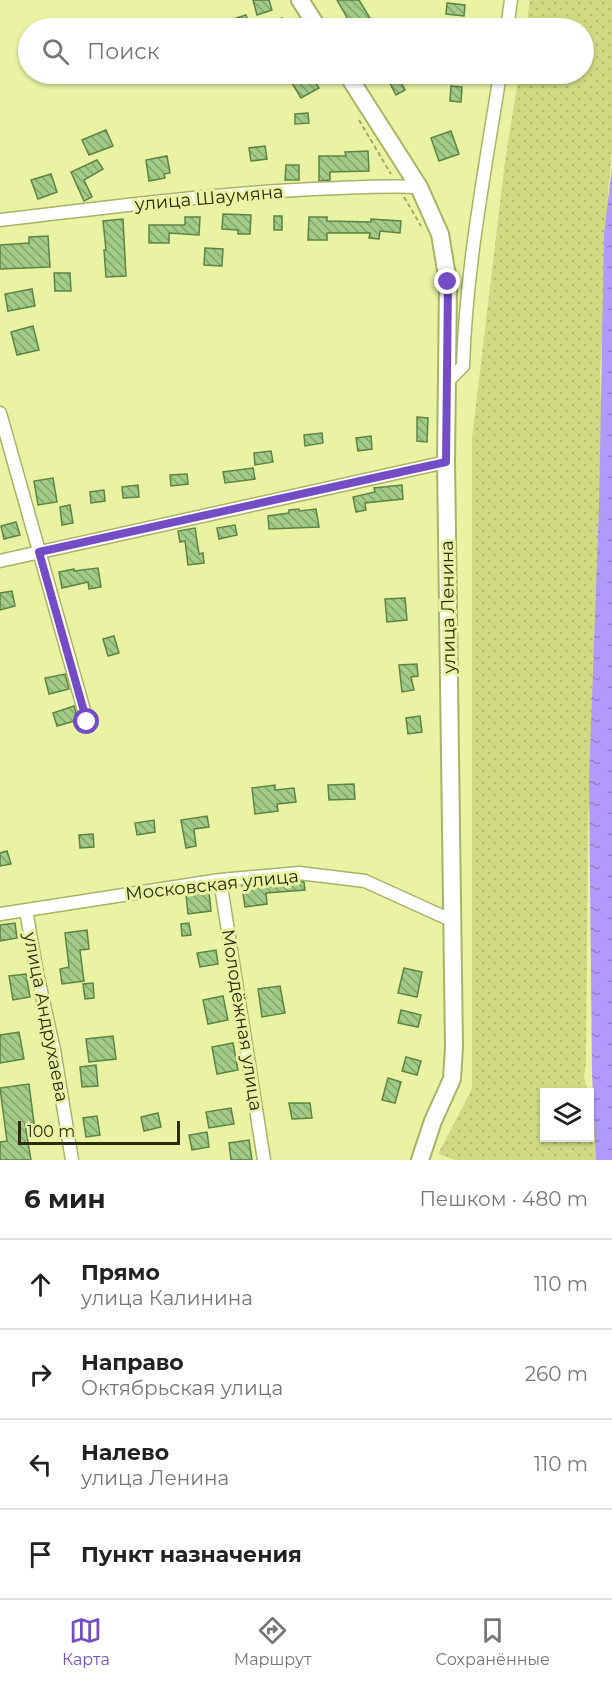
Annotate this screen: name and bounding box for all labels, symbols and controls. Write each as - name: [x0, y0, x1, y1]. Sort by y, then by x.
- search box: [18, 18, 594, 84]
- icon: search: [39, 35, 72, 68]
- text: Поиск: [87, 38, 159, 65]
- street label: улица Шаумяна: [133, 181, 284, 216]
- route end: [434, 268, 460, 294]
- street label: улица Ленина: [436, 540, 460, 675]
- route start: [73, 708, 99, 734]
- street label: Московская улица: [124, 865, 300, 905]
- street label: Молодёжная улица: [217, 928, 267, 1112]
- street label: улица Андрухаева: [19, 929, 73, 1104]
- map controls: [540, 1088, 594, 1142]
- button: layers: [540, 1088, 594, 1142]
- scale bar: [18, 1118, 180, 1146]
- text: 100 m: [27, 1122, 75, 1141]
- text: 6 мин: [24, 1183, 106, 1215]
- text: Пешком · 480 m: [419, 1187, 588, 1211]
- text: Прямо: [81, 1259, 160, 1286]
- icon: ahead: [24, 1268, 57, 1301]
- text: 110 m: [534, 1272, 588, 1296]
- text: улица Калинина: [81, 1286, 253, 1310]
- text: Направо: [81, 1349, 184, 1376]
- icon: right: [24, 1358, 57, 1391]
- text: 260 m: [525, 1362, 588, 1386]
- text: Октябрьская улица: [81, 1376, 283, 1400]
- text: Налево: [81, 1439, 169, 1466]
- icon: left: [24, 1448, 57, 1481]
- text: 110 m: [534, 1452, 588, 1476]
- text: улица Ленина: [81, 1466, 229, 1490]
- icon: arrive: [24, 1538, 57, 1571]
- text: Пункт назначения: [81, 1541, 302, 1568]
- tab: Карта: [62, 1614, 110, 1669]
- tab: Маршрут: [234, 1614, 312, 1669]
- tab: Сохранённые: [436, 1614, 550, 1669]

